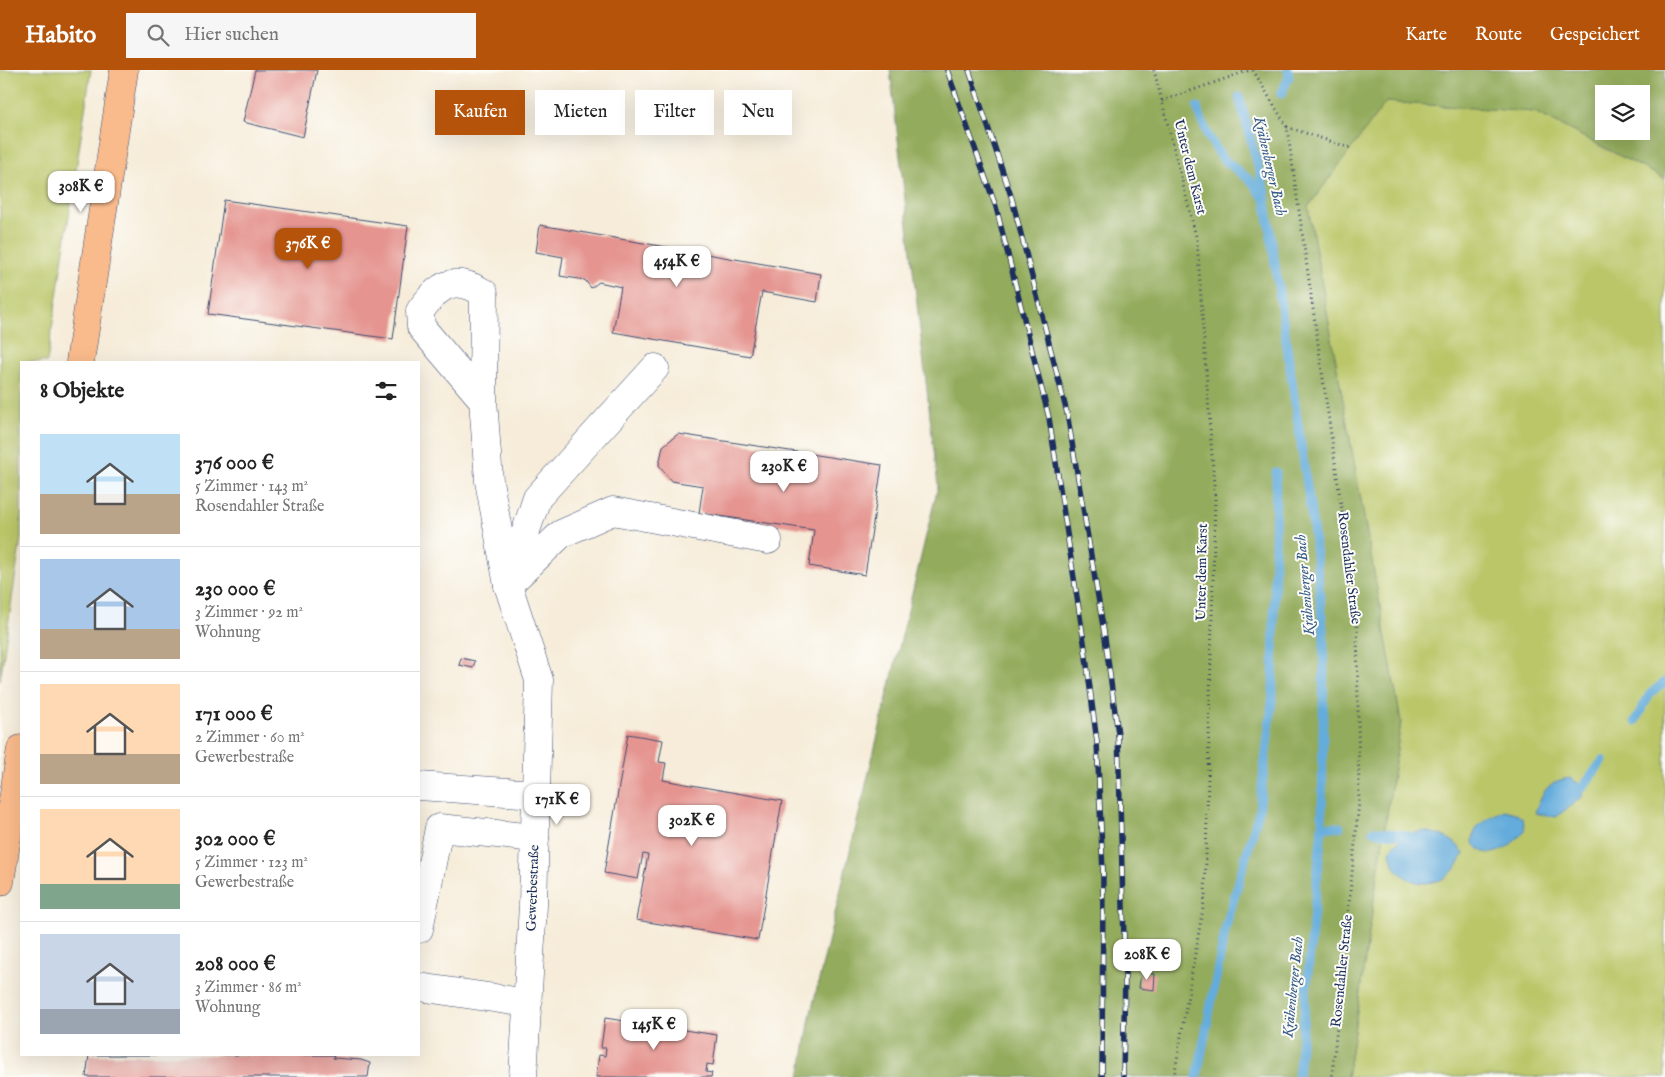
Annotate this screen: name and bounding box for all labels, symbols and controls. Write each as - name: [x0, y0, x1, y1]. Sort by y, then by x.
- search box: [126, 13, 476, 58]
- text: Habito: [25, 20, 96, 51]
- icon: search: [144, 21, 172, 49]
- text: Hier suchen: [184, 23, 279, 47]
- text: Karte: [1405, 24, 1447, 47]
- text: Route: [1475, 24, 1522, 47]
- text: Gespeichert: [1550, 24, 1640, 47]
- map controls: [1595, 85, 1650, 140]
- button: layers: [1595, 85, 1650, 140]
- chip: Kaufen: [435, 90, 525, 135]
- chip: Mieten: [535, 90, 625, 135]
- chip: Filter: [635, 90, 714, 135]
- chip: Neu: [724, 90, 792, 135]
- water label: Krähenberger Bach: [1248, 114, 1291, 218]
- street label: Unter dem Karst: [1170, 118, 1211, 216]
- pin: 308K €: [40, 170, 122, 213]
- text: 308K €: [59, 177, 103, 197]
- pin: 376K €: [267, 228, 349, 270]
- text: 376K €: [286, 234, 330, 254]
- pin: 454K €: [636, 246, 718, 288]
- text: 454K €: [654, 252, 700, 272]
- icon: filters: [372, 377, 400, 405]
- text: 8 Objekte: [40, 378, 124, 405]
- text: 376 000 €: [195, 450, 274, 477]
- pin: 230K €: [743, 450, 825, 493]
- icon: home: [80, 454, 140, 514]
- text: 230K €: [761, 457, 807, 477]
- text: 5 Zimmer · 143 m²: [195, 477, 308, 497]
- text: Rosendahler Straße: [195, 497, 324, 517]
- street label: Rosendahler Straße: [1333, 511, 1365, 626]
- street label: Unter dem Karst: [1192, 523, 1212, 621]
- water label: Krähenberger Bach: [1291, 533, 1320, 637]
- text: 230 000 €: [195, 576, 275, 603]
- icon: home: [80, 579, 140, 639]
- text: 3 Zimmer · 92 m²: [195, 603, 303, 623]
- text: Wohnung: [195, 623, 260, 643]
- text: 171 000 €: [195, 701, 273, 728]
- icon: home: [80, 704, 140, 764]
- text: 2 Zimmer · 60 m²: [195, 728, 305, 748]
- text: Gewerbestraße: [195, 748, 294, 768]
- pin: 171K €: [516, 784, 598, 826]
- text: 171K €: [535, 790, 579, 810]
- pin: 302K €: [651, 804, 733, 847]
- text: 302K €: [669, 811, 715, 831]
- text: 302 000 €: [195, 826, 275, 853]
- icon: home: [80, 829, 140, 889]
- street label: Gewerbestraße: [522, 844, 544, 932]
- text: 5 Zimmer · 123 m²: [195, 853, 308, 873]
- text: Gewerbestraße: [195, 873, 294, 893]
- street label: Rosendahler Straße: [1327, 913, 1357, 1028]
- water label: Krähenberger Bach: [1278, 935, 1309, 1039]
- pin: 208K €: [1106, 938, 1188, 981]
- text: 208K €: [1124, 945, 1170, 965]
- text: 208 000 €: [195, 951, 276, 978]
- icon: home: [80, 954, 140, 1014]
- text: 3 Zimmer · 86 m²: [195, 978, 302, 998]
- text: Wohnung: [195, 998, 260, 1018]
- pin: 145K €: [613, 1008, 695, 1051]
- text: 145K €: [632, 1015, 676, 1035]

